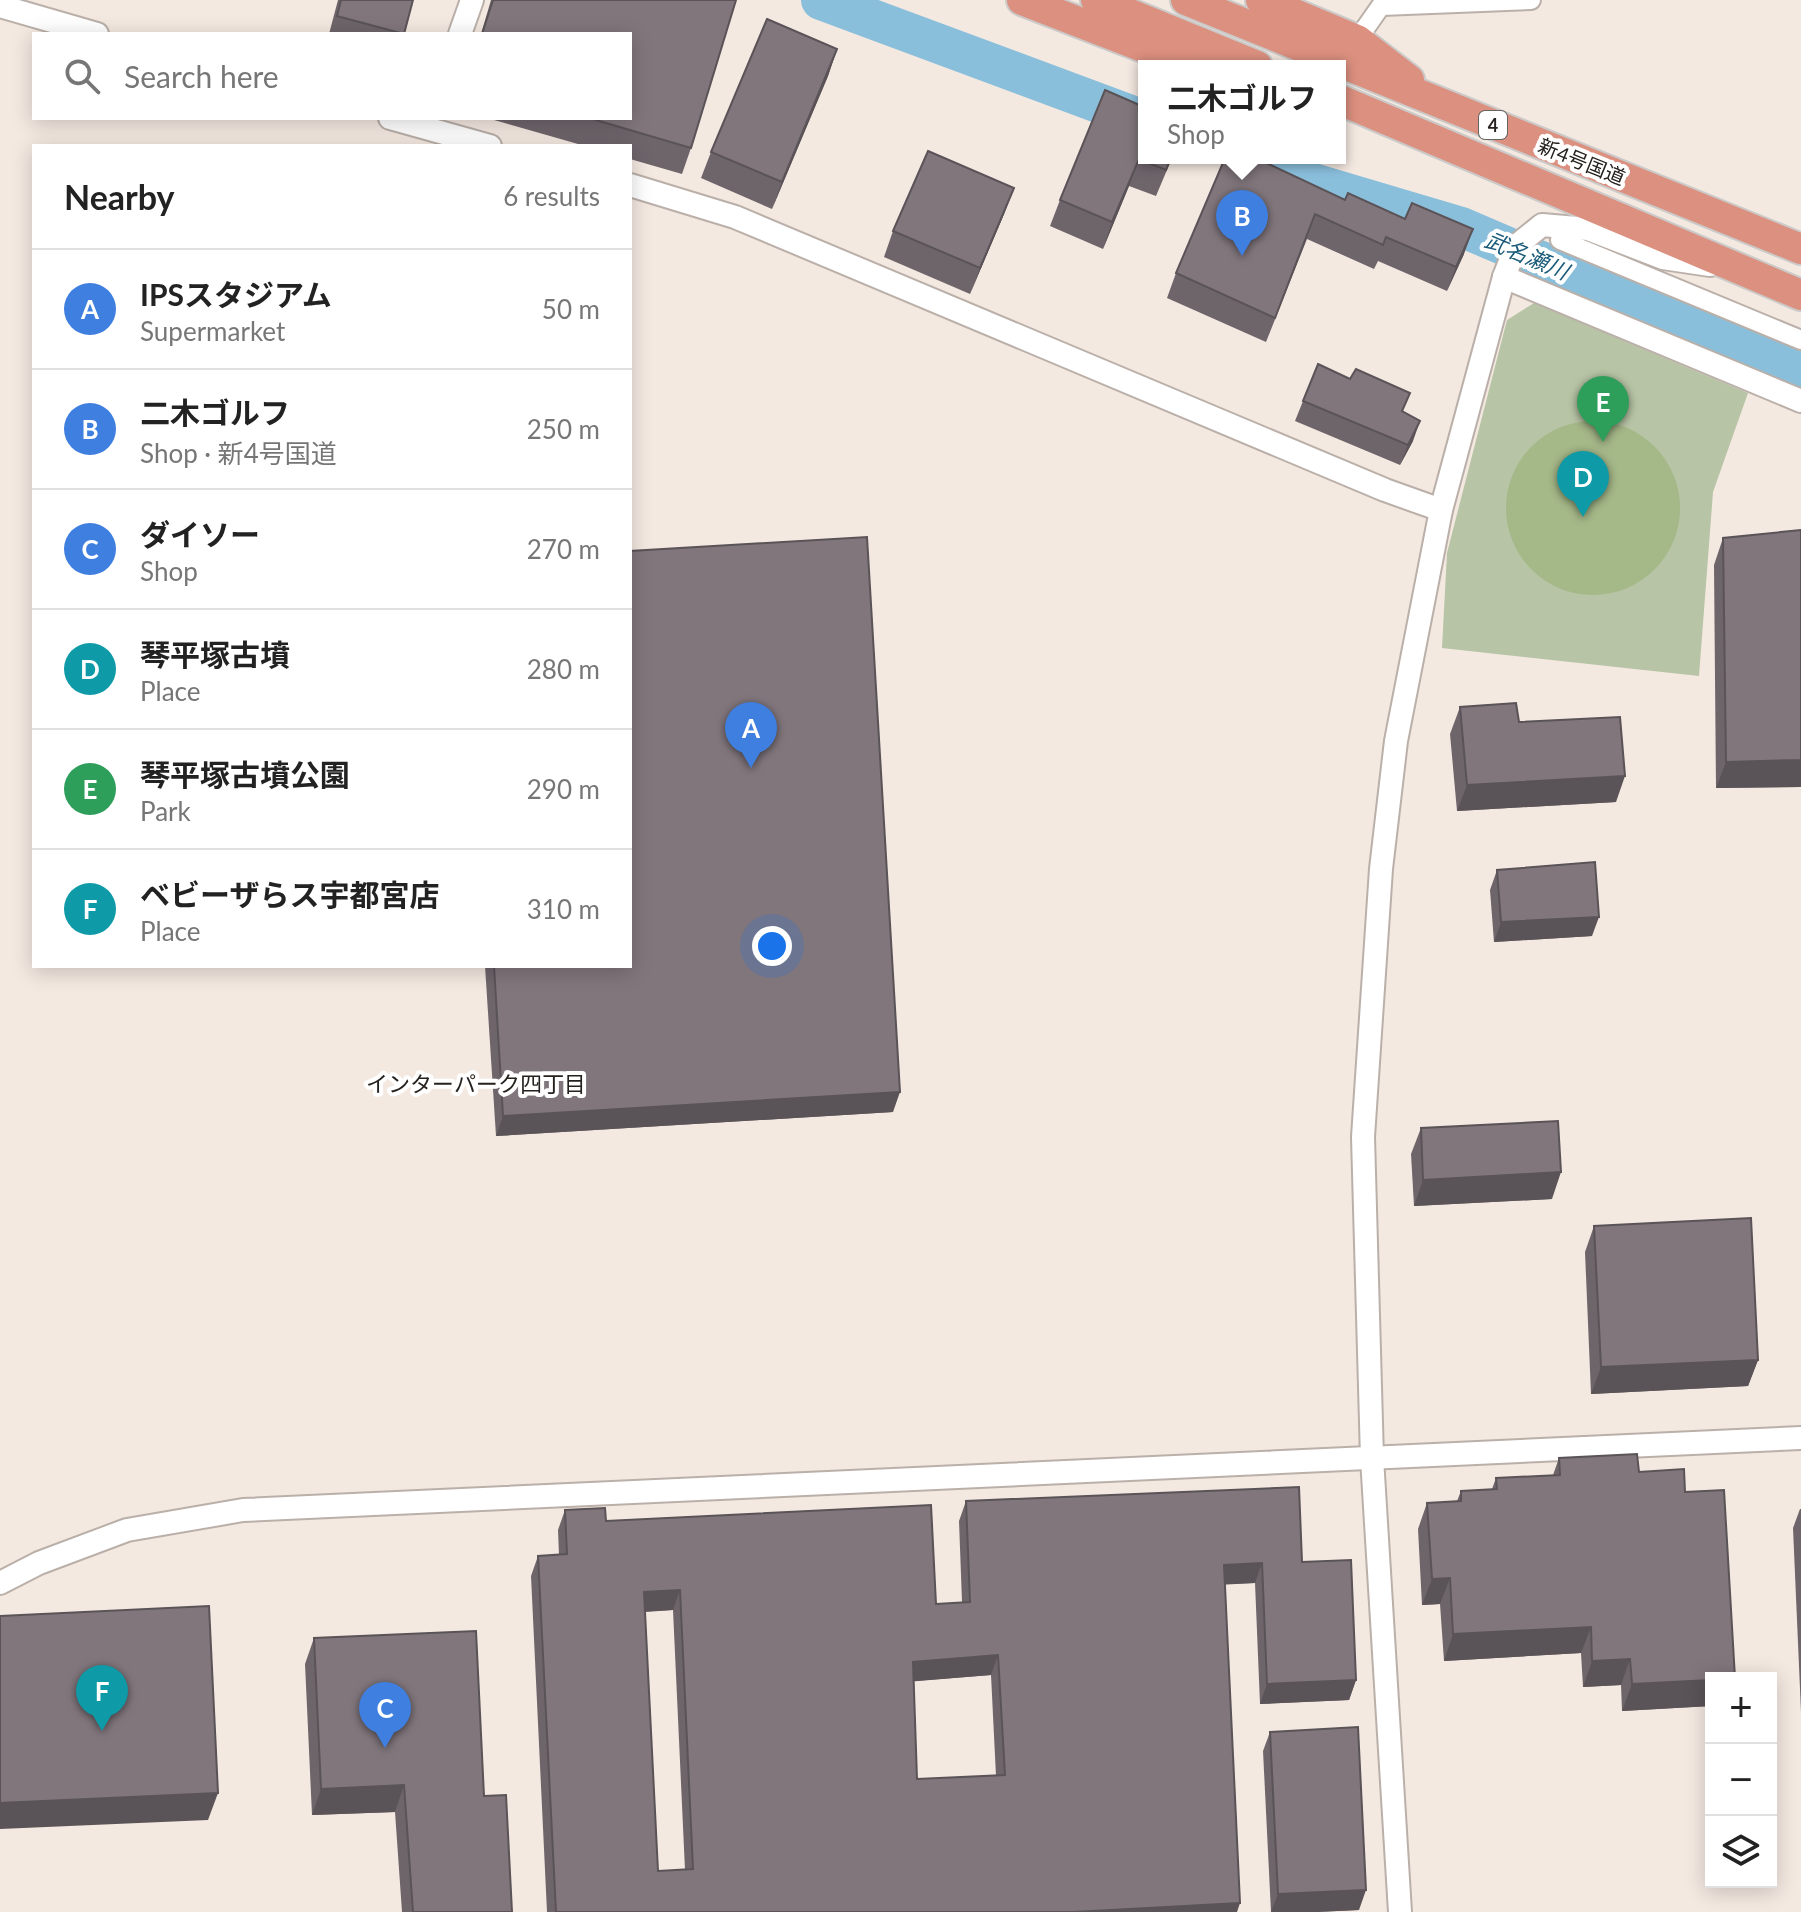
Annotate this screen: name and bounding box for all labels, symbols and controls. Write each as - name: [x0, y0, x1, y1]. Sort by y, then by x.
- search box: [32, 32, 632, 120]
- icon: search: [60, 54, 104, 98]
- text: Search here: [124, 58, 279, 94]
- popup: [1138, 60, 1346, 164]
- text: 二木ゴルフ: [1167, 79, 1317, 115]
- road number: 4: [1479, 111, 1507, 139]
- text: Shop: [1167, 118, 1225, 150]
- street label: 新4号国道: [1535, 133, 1629, 189]
- text: Nearby: [64, 176, 175, 217]
- text: 6 results: [503, 180, 600, 212]
- pin: B: [1216, 190, 1268, 256]
- water label: 武名瀬川: [1481, 225, 1575, 285]
- text: IPSスタジアム: [140, 276, 332, 312]
- text: A: [81, 293, 99, 325]
- text: 50 m: [542, 293, 600, 325]
- text: Supermarket: [140, 315, 285, 347]
- pin: E: [1577, 376, 1629, 442]
- text: 二木ゴルフ: [140, 394, 290, 430]
- text: B: [81, 413, 99, 445]
- text: 250 m: [527, 413, 600, 445]
- text: Shop · 新4号国道: [140, 437, 337, 469]
- pin: D: [1557, 451, 1609, 517]
- text: ダイソー: [140, 516, 260, 552]
- text: C: [81, 533, 99, 565]
- text: 270 m: [527, 533, 600, 565]
- text: Shop: [140, 555, 198, 587]
- text: 琴平塚古墳: [140, 636, 290, 672]
- text: D: [80, 653, 100, 685]
- text: 280 m: [527, 653, 600, 685]
- text: Place: [140, 675, 201, 707]
- pin: A: [725, 702, 777, 768]
- text: 琴平塚古墳公園: [140, 756, 350, 792]
- text: E: [83, 773, 97, 805]
- text: 290 m: [527, 773, 600, 805]
- text: Park: [140, 795, 191, 827]
- text: ベビーザらス宇都宮店: [140, 876, 439, 912]
- text: F: [83, 893, 97, 925]
- text: 310 m: [527, 893, 600, 925]
- text: Place: [140, 915, 201, 947]
- your location: [752, 926, 792, 966]
- district label: インターパーク四丁目: [366, 1070, 586, 1097]
- pin: F: [76, 1665, 128, 1731]
- map controls: [1705, 1672, 1777, 1888]
- button: +: [1705, 1672, 1777, 1744]
- pin: C: [359, 1682, 411, 1748]
- button: −: [1705, 1744, 1777, 1816]
- button: layers: [1705, 1816, 1777, 1888]

